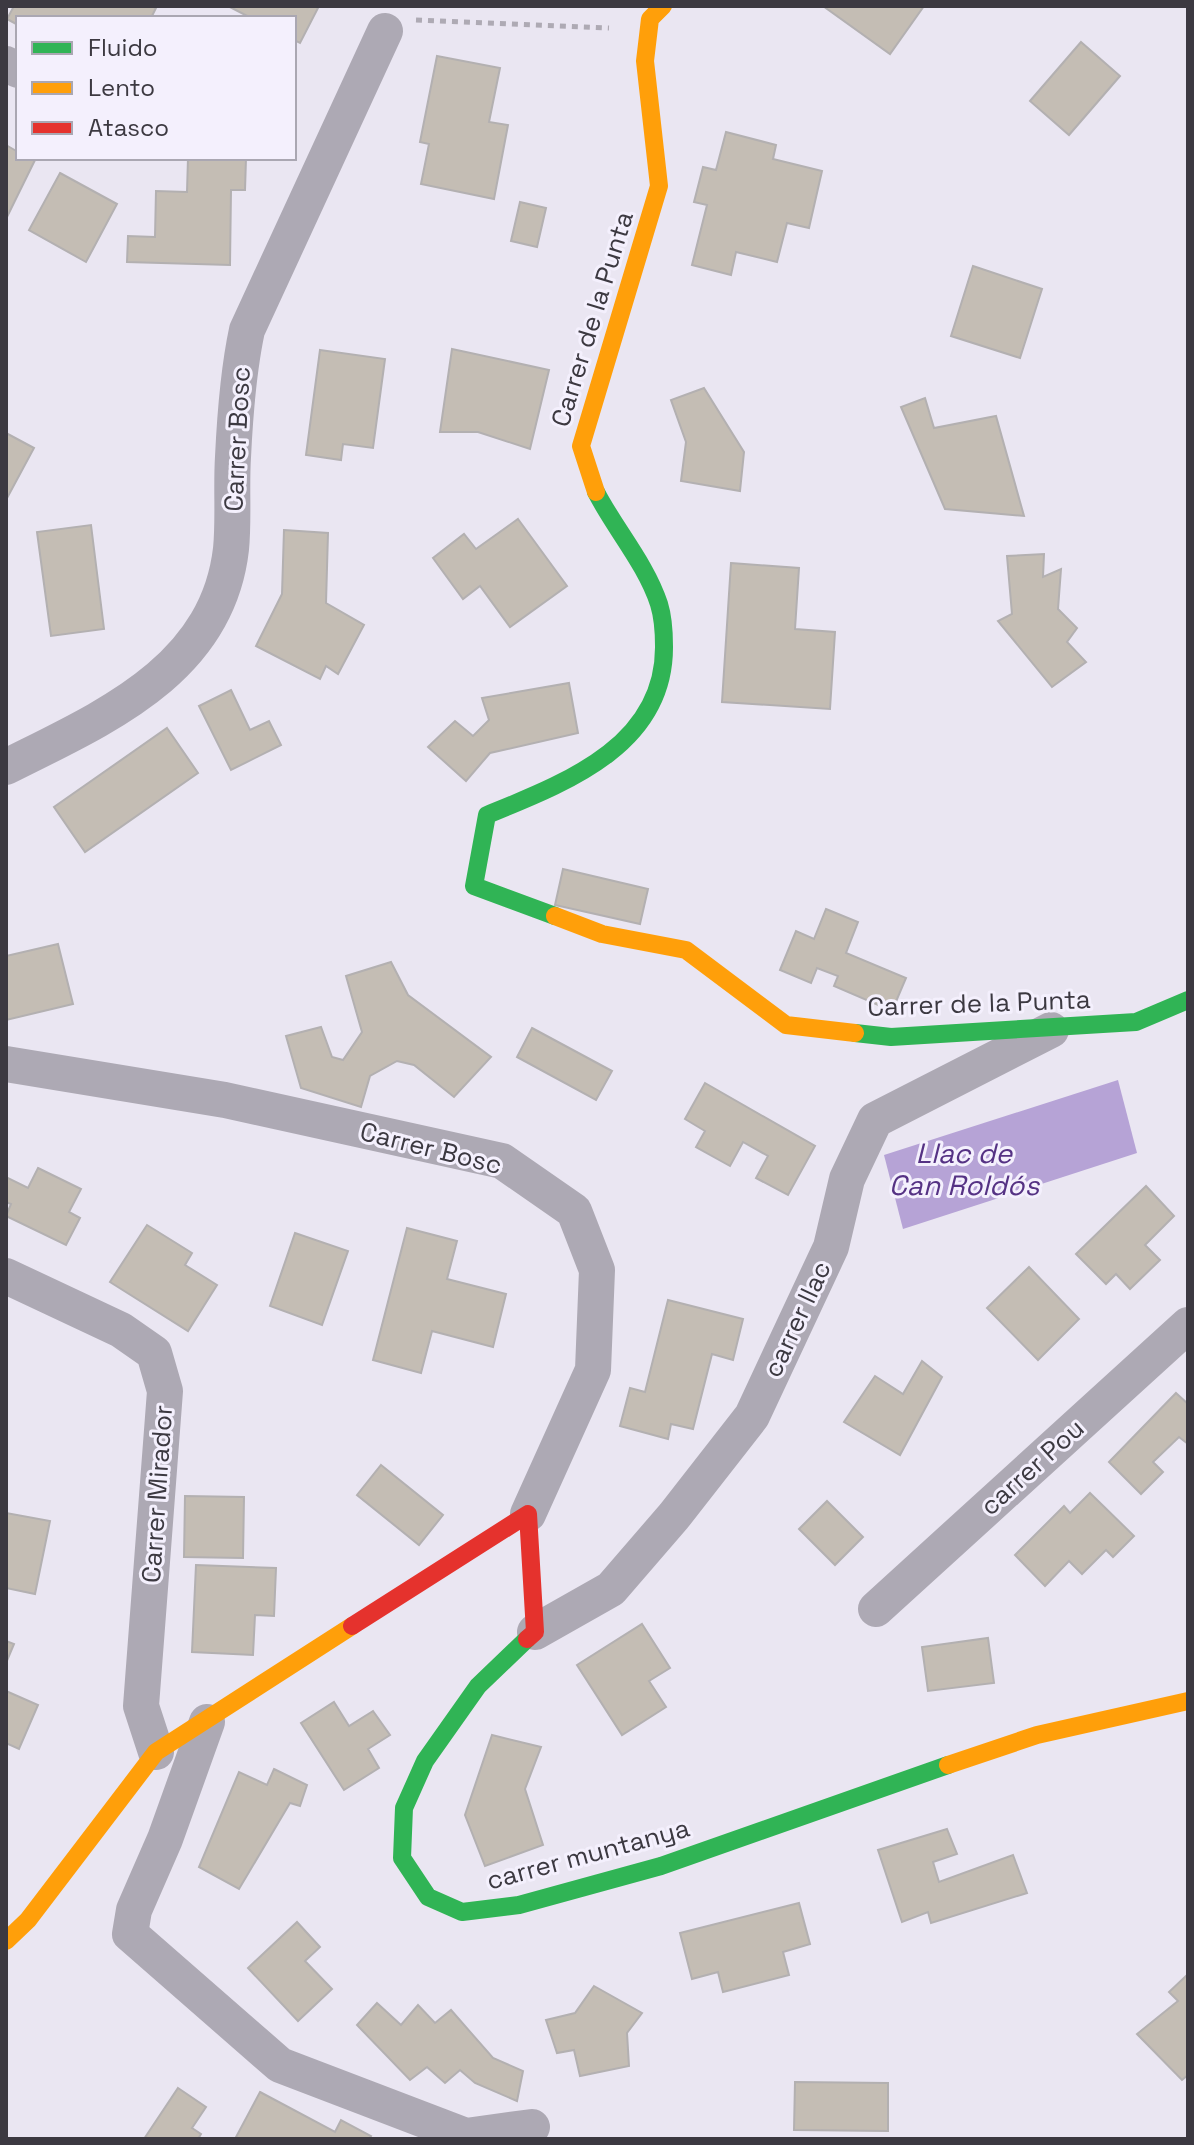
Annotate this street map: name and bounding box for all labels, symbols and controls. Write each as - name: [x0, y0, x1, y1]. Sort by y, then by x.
- legend: [16, 16, 296, 160]
- text: Fluido: [88, 32, 158, 63]
- text: Lento: [88, 72, 155, 103]
- text: Atasco: [88, 112, 169, 143]
- street label: Carrer de la Punta: [543, 207, 641, 431]
- street label: Carrer Bosc: [216, 366, 258, 512]
- street label: Carrer de la Punta: [867, 982, 1091, 1024]
- street label: Carrer Bosc: [356, 1114, 506, 1182]
- water label: Llac de Can Roldós: [889, 1135, 1040, 1203]
- street label: carrer llac: [755, 1255, 839, 1383]
- street label: Carrer Mirador: [134, 1404, 180, 1584]
- street label: carrer Pou: [973, 1411, 1091, 1523]
- street label: carrer muntanya: [483, 1811, 693, 1897]

